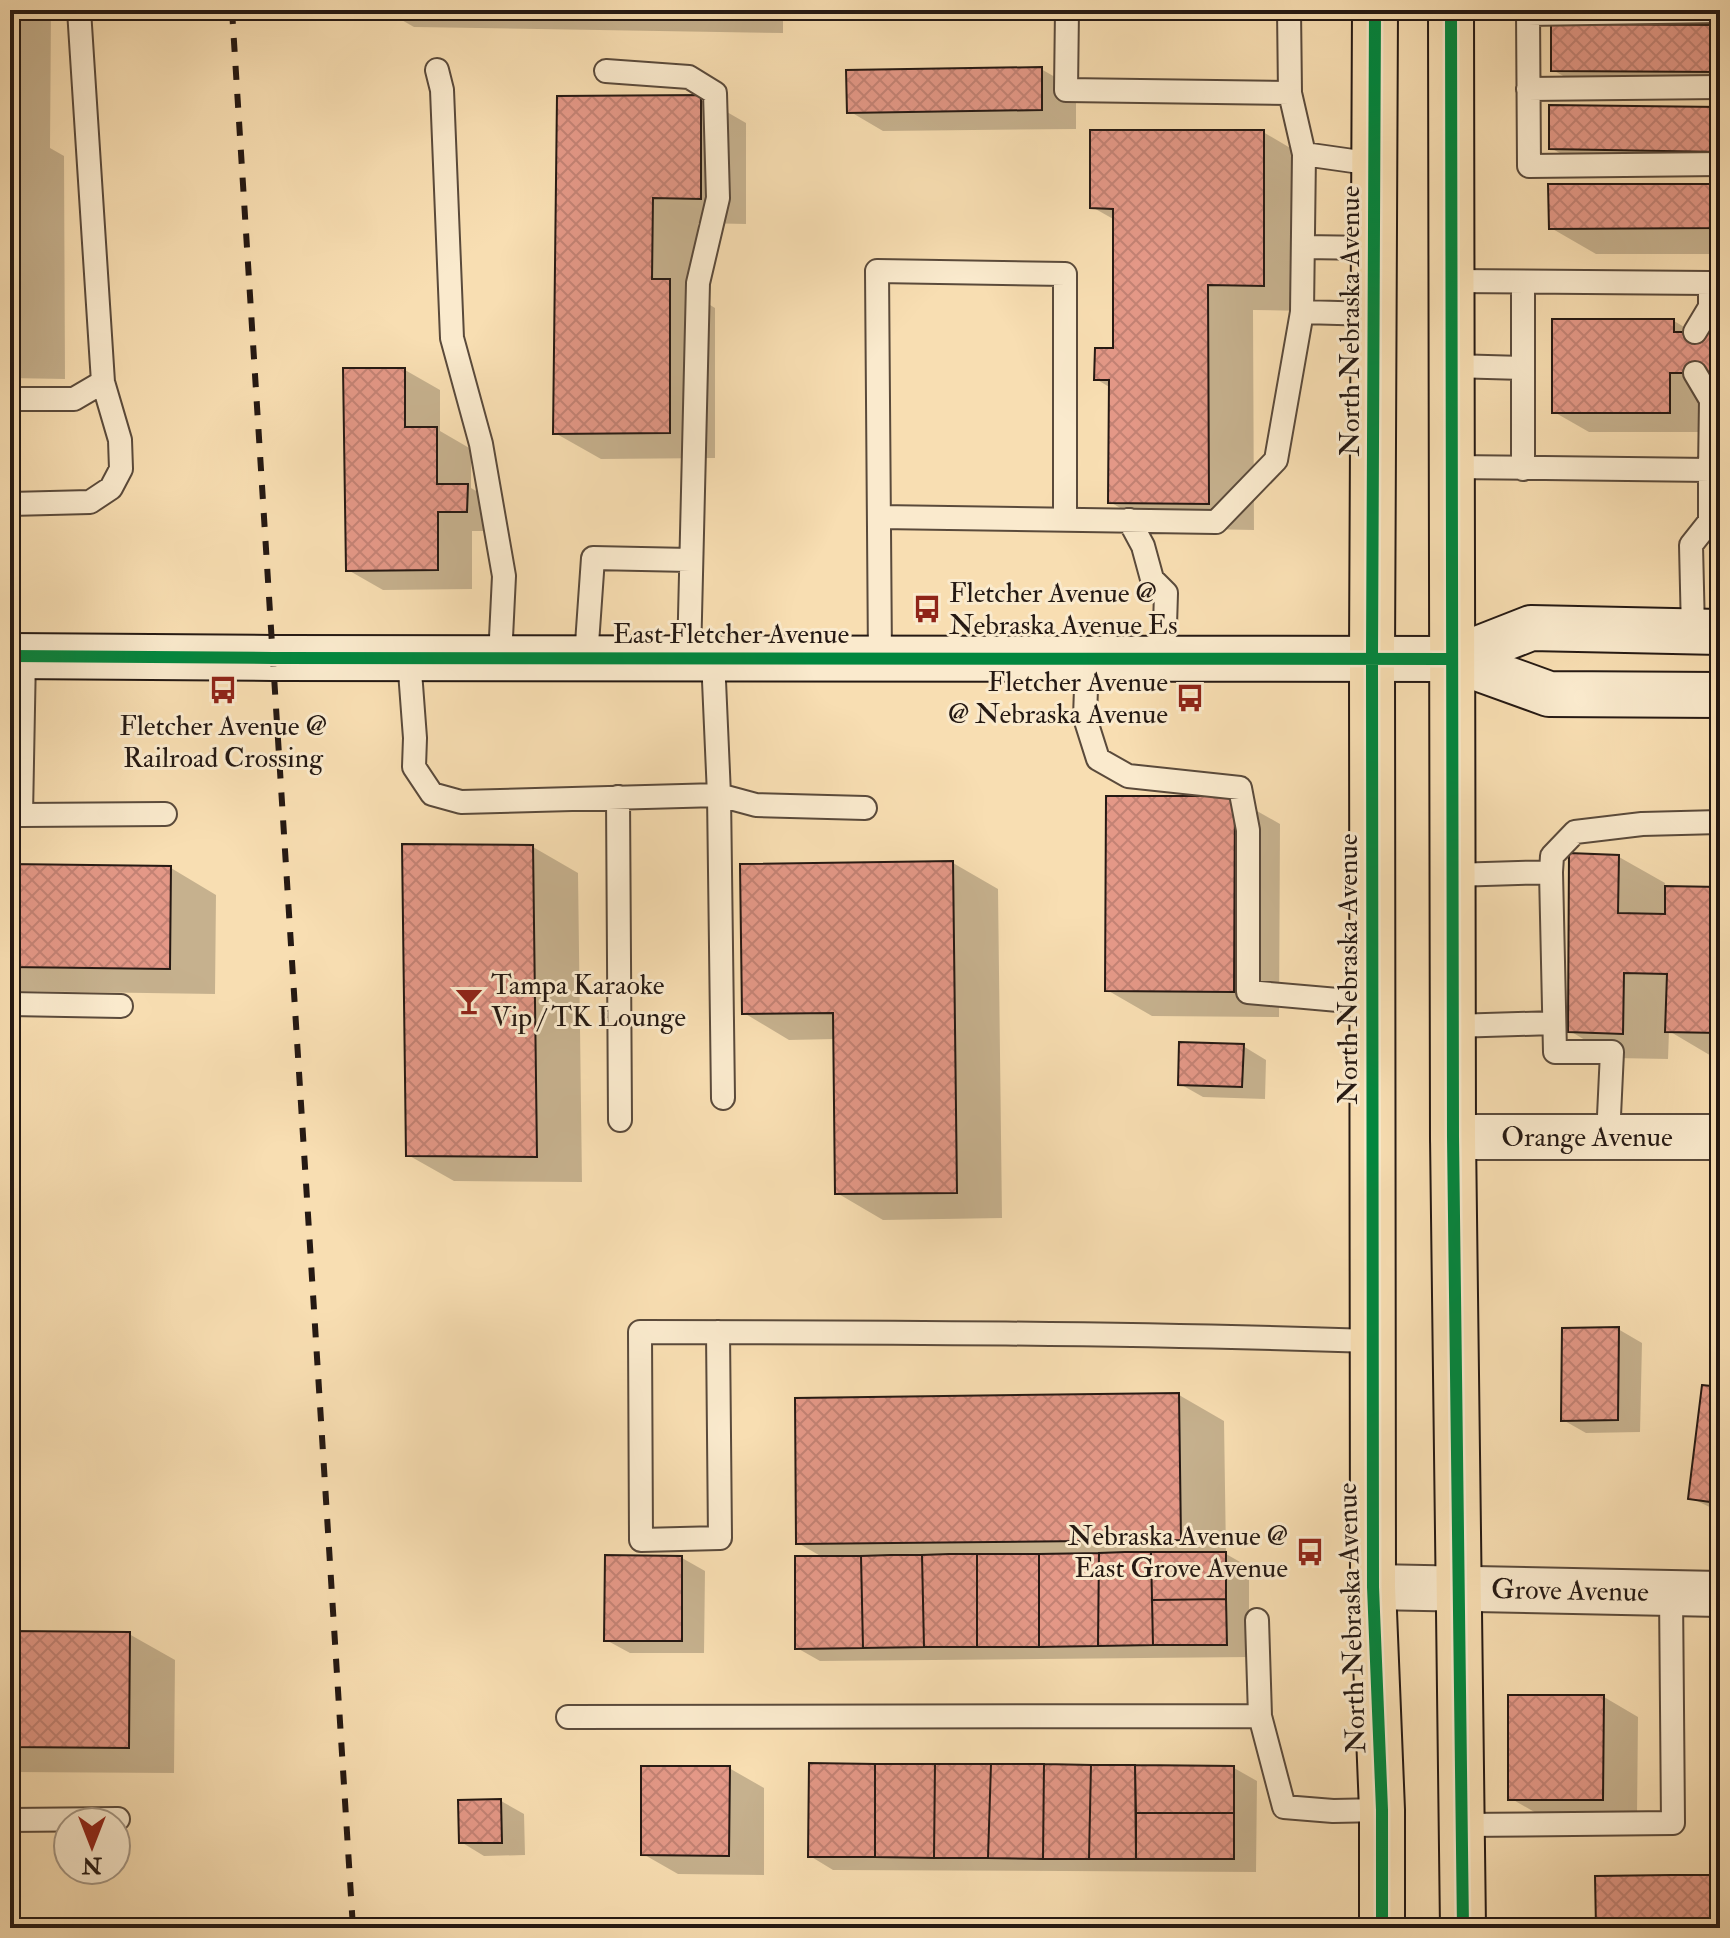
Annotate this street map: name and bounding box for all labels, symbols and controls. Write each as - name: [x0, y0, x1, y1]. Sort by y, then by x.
- street label: North Nebraska Avenue: [1333, 185, 1368, 456]
- place label: Fletcher Avenue @ Nebraska Avenue Es: [949, 576, 1178, 643]
- bus stop icon: Fletcher Avenue @ Nebraska Avenue Es: [912, 594, 942, 624]
- street label: East Fletcher Avenue: [613, 617, 850, 652]
- place label: Fletcher Avenue @ Nebraska Avenue: [948, 665, 1168, 732]
- bus stop icon: Fletcher Avenue @ Railroad Crossing: [208, 675, 238, 705]
- bus stop icon: Fletcher Avenue @ Nebraska Avenue: [1175, 683, 1205, 713]
- place label: Fletcher Avenue @ Railroad Crossing: [119, 709, 327, 776]
- street label: North Nebraska Avenue: [1331, 833, 1366, 1104]
- place label: Tampa Karaoke Vip / TK Lounge: [491, 968, 686, 1035]
- bar icon: Tampa Karaoke Vip / TK Lounge: [454, 986, 484, 1016]
- street label: Orange Avenue: [1501, 1120, 1673, 1155]
- street label: North Nebraska Avenue: [1330, 1482, 1374, 1754]
- place label: Nebraska Avenue @ East Grove Avenue: [1068, 1519, 1288, 1586]
- bus stop icon: Nebraska Avenue @ East Grove Avenue: [1295, 1537, 1325, 1567]
- street label: Grove Avenue: [1491, 1572, 1649, 1610]
- north arrow: [52, 1806, 132, 1886]
- text: N: [82, 1851, 103, 1879]

